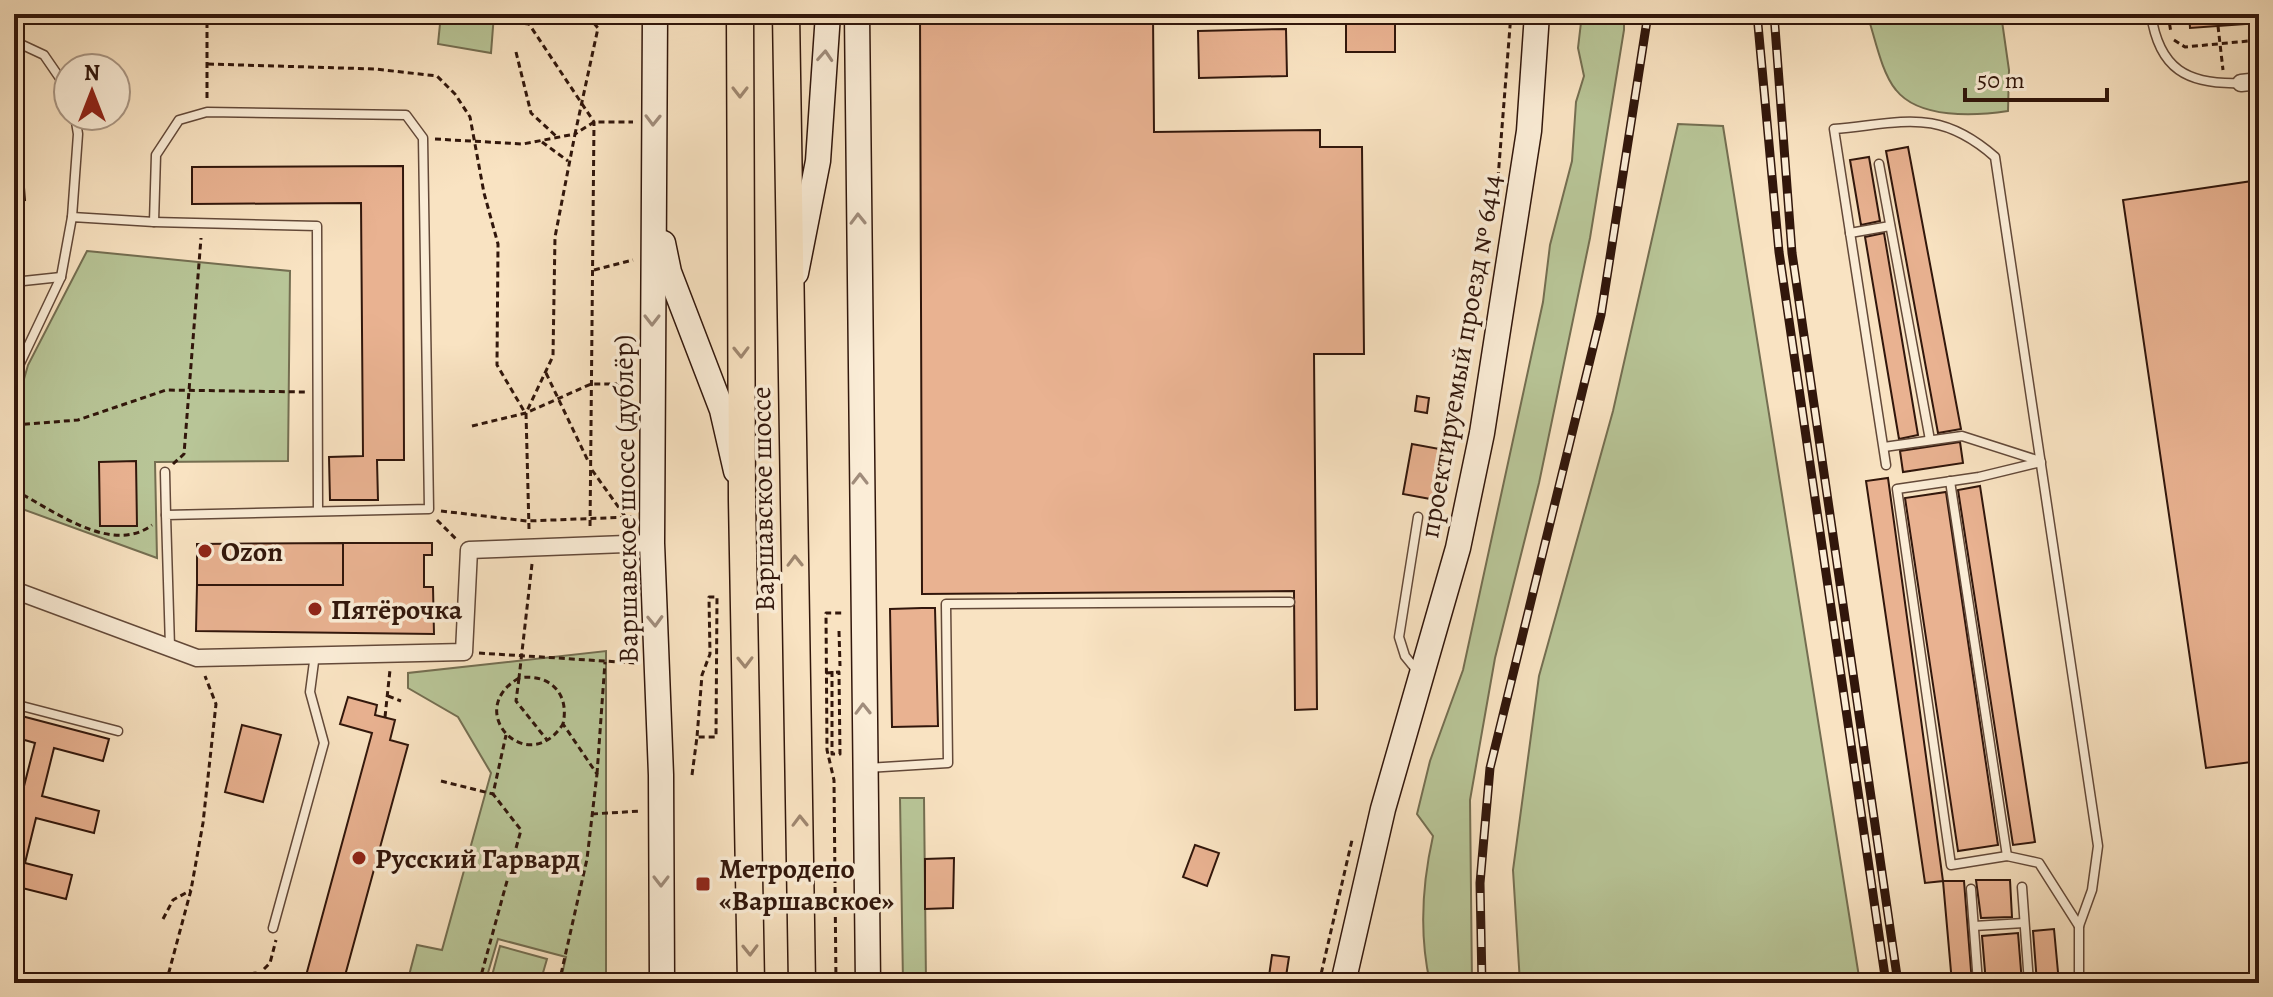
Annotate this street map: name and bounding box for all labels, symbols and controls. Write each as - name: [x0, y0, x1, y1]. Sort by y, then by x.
- one-way arrow: [816, 49, 833, 62]
- north arrow: [52, 52, 132, 132]
- scale bar: [1965, 52, 2107, 102]
- text: N: [84, 58, 100, 88]
- text: 50 m: [1977, 64, 2025, 96]
- one-way arrow: [731, 86, 749, 99]
- one-way arrow: [644, 114, 662, 127]
- street label: проектируемый проезд № 6414: [1410, 171, 1512, 541]
- one-way arrow: [849, 212, 867, 225]
- one-way arrow: [643, 314, 661, 327]
- street label: Варшавское шоссе (дублёр): [604, 334, 648, 664]
- one-way arrow: [732, 346, 750, 359]
- street label: Варшавское шоссе: [742, 386, 784, 612]
- one-way arrow: [851, 472, 869, 485]
- place label: Ozon: [221, 533, 283, 571]
- marker: Ozon: [196, 542, 214, 560]
- one-way arrow: [787, 554, 804, 567]
- place label: Пятёрочка: [331, 591, 463, 629]
- marker: Пятёрочка: [306, 600, 324, 618]
- one-way arrow: [647, 615, 664, 628]
- one-way arrow: [737, 656, 754, 669]
- one-way arrow: [854, 702, 871, 715]
- one-way arrow: [791, 814, 808, 827]
- place label: Русский Гарвард: [375, 840, 580, 878]
- marker: Русский Гарвард: [350, 849, 368, 867]
- place label: Метродепо «Варшавское»: [719, 850, 894, 920]
- one-way arrow: [652, 875, 670, 888]
- marker: Метродепо «Варшавское»: [694, 875, 712, 893]
- one-way arrow: [742, 944, 759, 957]

